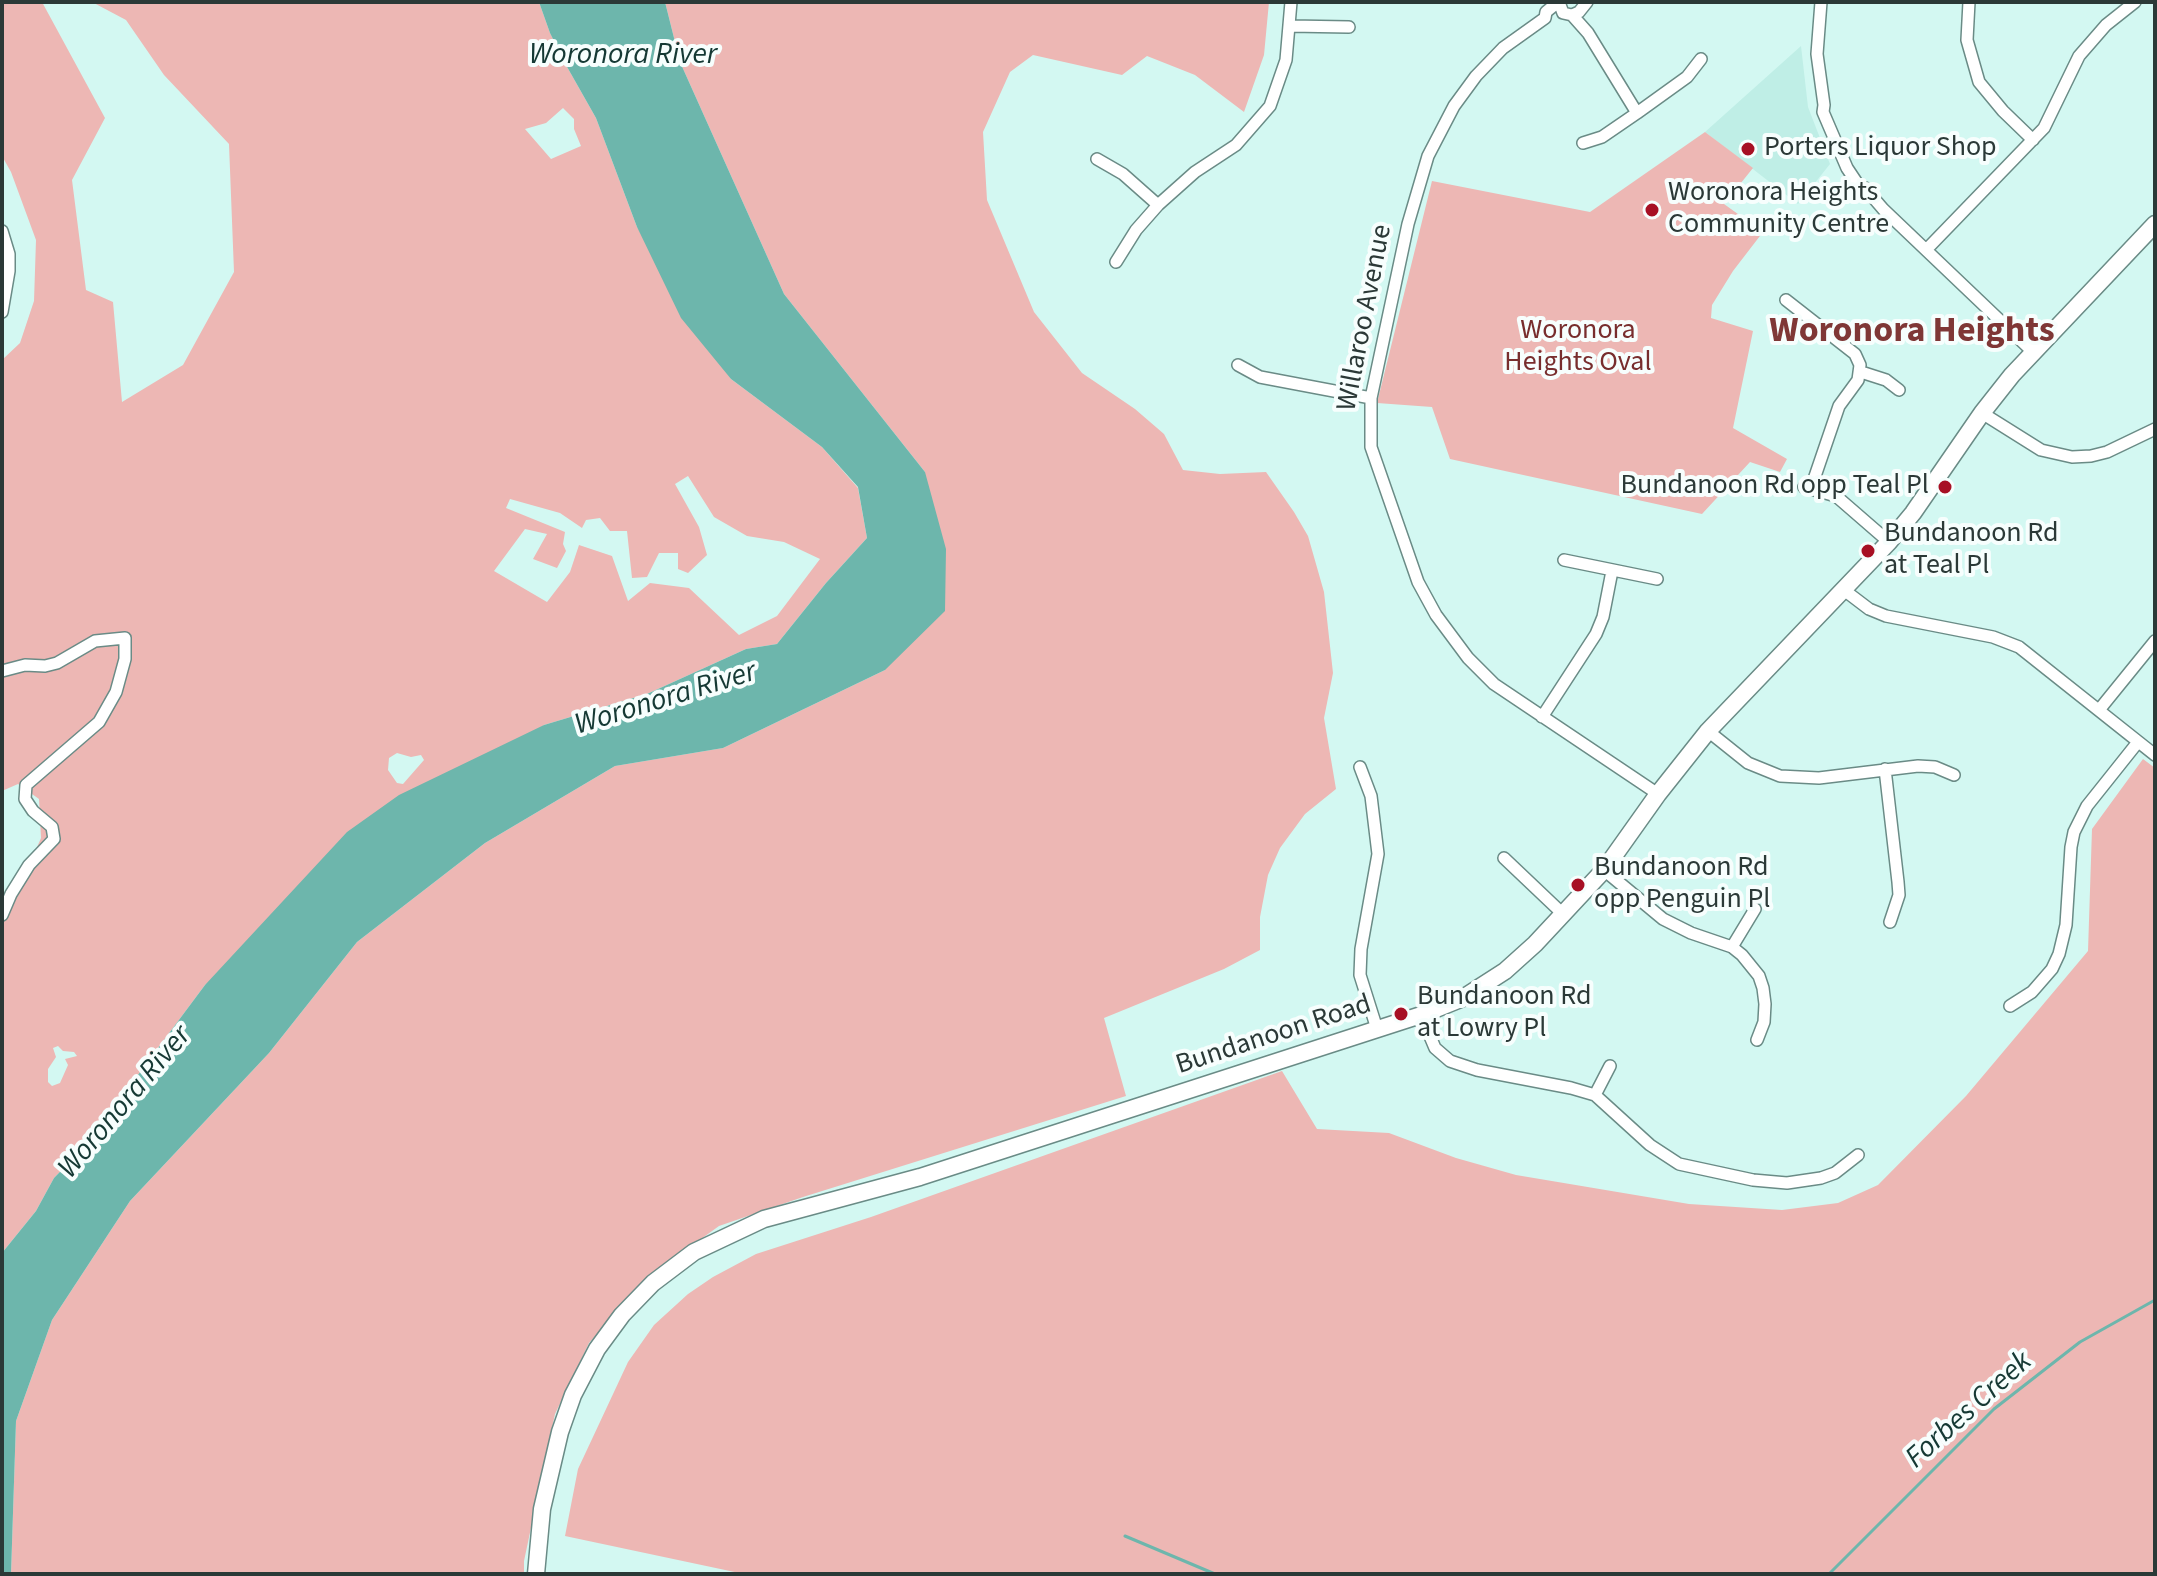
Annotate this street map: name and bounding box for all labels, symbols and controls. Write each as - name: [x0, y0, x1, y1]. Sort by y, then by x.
- water label: Woronora River: [529, 38, 717, 74]
- place label: Porters Liquor Shop: [1764, 132, 1997, 166]
- marker: Porters Liquor Shop: [1739, 140, 1757, 158]
- place label: Woronora Heights Community Centre: [1668, 177, 1889, 243]
- marker: Woronora Heights Community Centre: [1643, 201, 1661, 219]
- street label: Willaroo Avenue: [1331, 222, 1401, 414]
- district label: Woronora Heights: [1769, 311, 2055, 355]
- park label: Woronora Heights Oval: [1504, 315, 1652, 381]
- place label: Bundanoon Rd opp Teal Pl: [1621, 470, 1929, 504]
- marker: Bundanoon Rd opp Teal Pl: [1936, 478, 1954, 496]
- place label: Bundanoon Rd at Teal Pl: [1884, 518, 2058, 584]
- marker: Bundanoon Rd at Teal Pl: [1859, 542, 1877, 560]
- water label: Woronora River: [571, 655, 761, 745]
- place label: Bundanoon Rd opp Penguin Pl: [1594, 852, 1770, 918]
- marker: Bundanoon Rd opp Penguin Pl: [1569, 876, 1587, 894]
- place label: Bundanoon Rd at Lowry Pl: [1417, 981, 1591, 1047]
- street label: Bundanoon Road: [1172, 989, 1376, 1083]
- marker: Bundanoon Rd at Lowry Pl: [1392, 1005, 1410, 1023]
- water label: Woronora River: [52, 1019, 200, 1187]
- water label: Forbes Creek: [1899, 1345, 2041, 1477]

